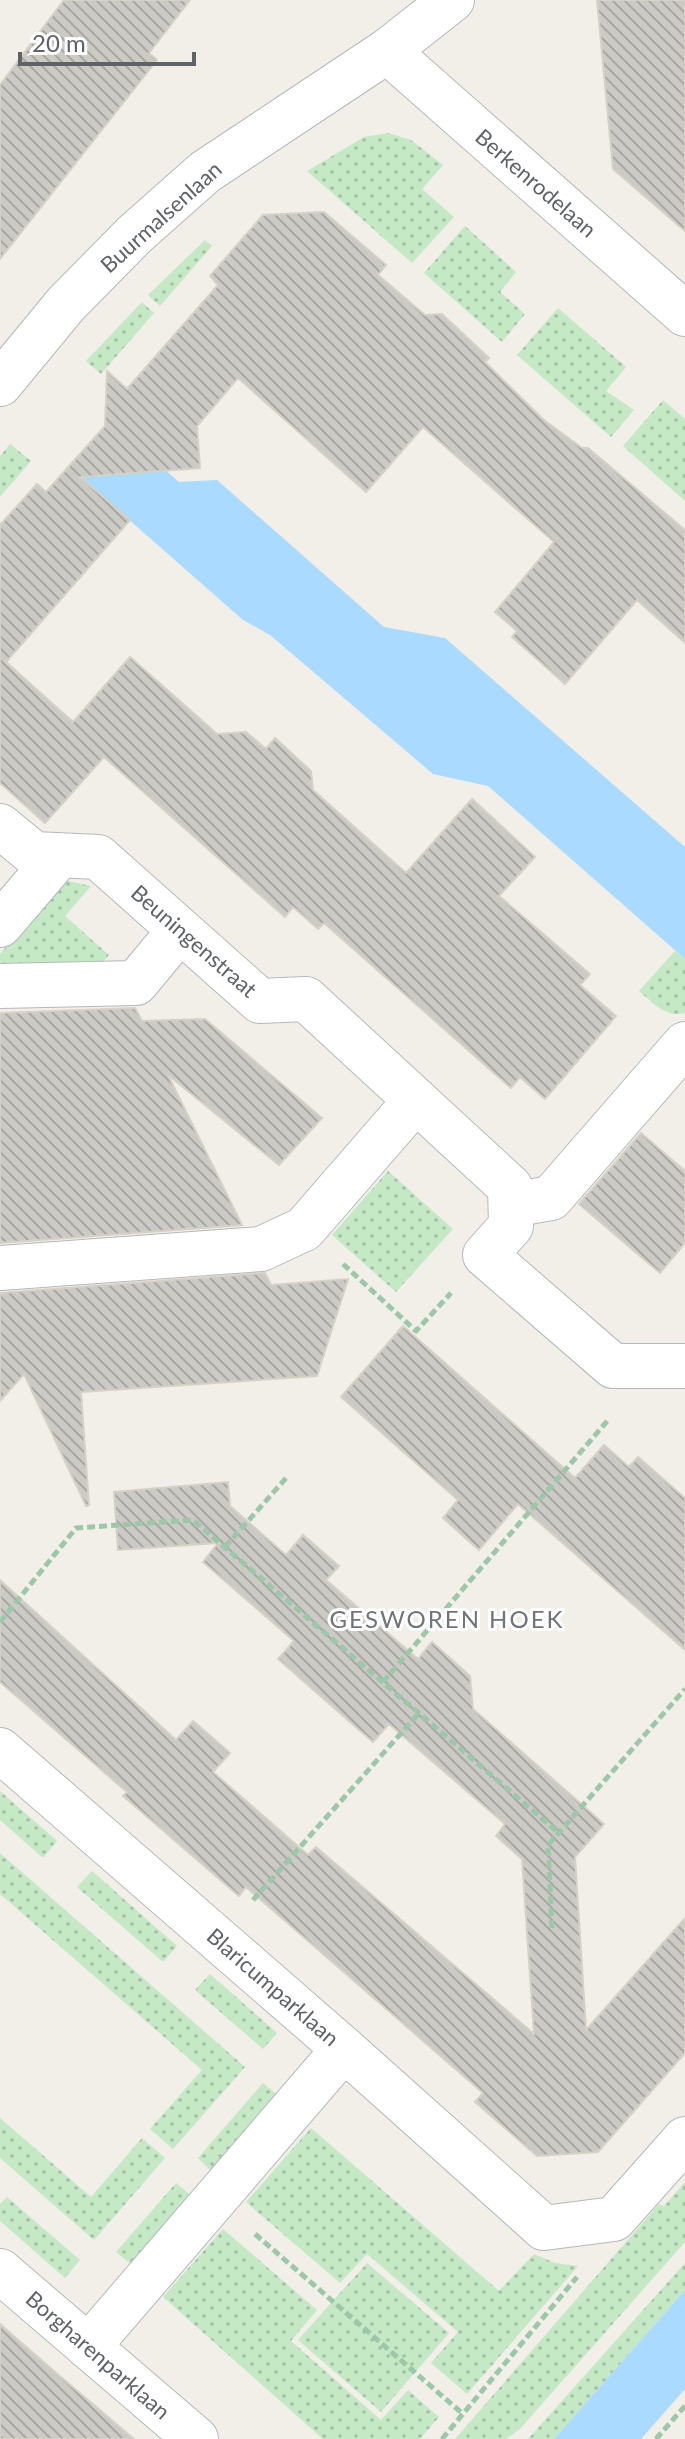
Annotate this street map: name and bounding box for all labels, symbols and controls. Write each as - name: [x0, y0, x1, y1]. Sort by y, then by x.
- scale bar: [20, 16, 194, 66]
- text: 20 m: [32, 28, 86, 57]
- street label: Berkenrodelaan: [470, 123, 602, 242]
- street label: Buurmalsenlaan: [95, 155, 227, 278]
- street label: Beuningenstraat: [126, 879, 263, 1003]
- district label: GESWOREN HOEK: [330, 1604, 564, 1633]
- street label: Blaricumparklaan: [202, 1922, 345, 2051]
- street label: Borgharenparklaan: [21, 2285, 176, 2425]

